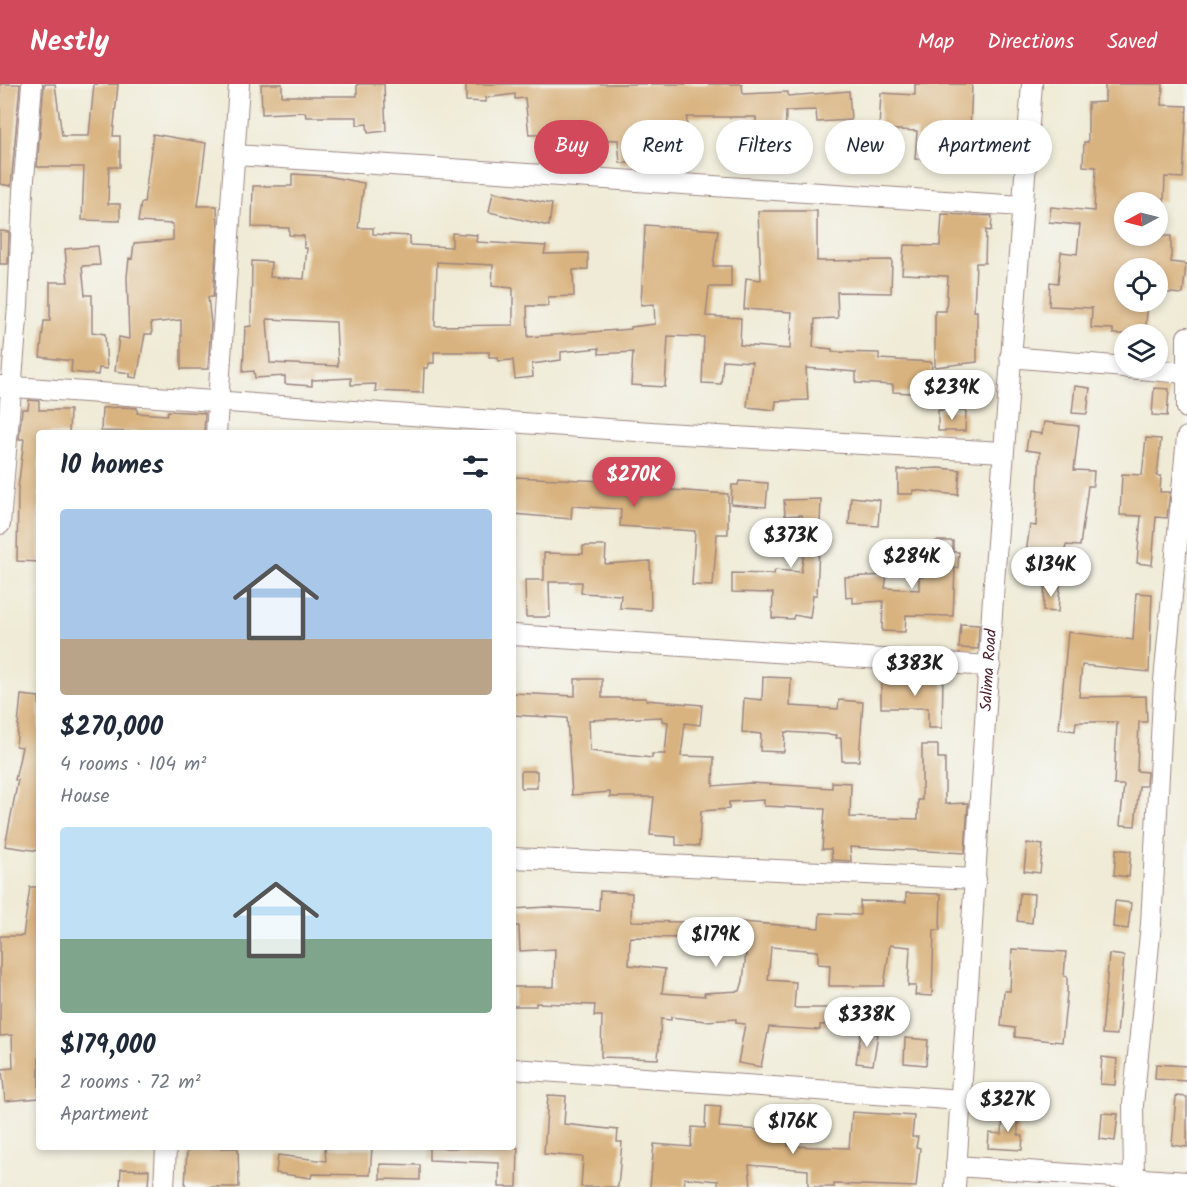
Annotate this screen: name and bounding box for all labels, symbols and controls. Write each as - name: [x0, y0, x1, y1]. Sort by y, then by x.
- text: Nestly: [30, 20, 109, 65]
- text: Map: [918, 26, 954, 59]
- text: Directions: [987, 26, 1074, 59]
- text: Saved: [1107, 26, 1157, 59]
- chip: Buy: [534, 120, 609, 174]
- chip: Rent: [621, 120, 704, 174]
- chip: Filters: [716, 120, 813, 174]
- chip: New: [825, 120, 905, 174]
- chip: Apartment: [917, 120, 1052, 174]
- north arrow: [1114, 192, 1168, 246]
- map controls: [1114, 192, 1168, 378]
- button: locate: [1114, 258, 1168, 312]
- button: layers: [1114, 324, 1168, 378]
- pin: $239K: [910, 370, 994, 421]
- text: $239K: [924, 373, 980, 405]
- text: 10 homes: [60, 445, 164, 487]
- icon: filters: [459, 450, 492, 483]
- pin: $270K: [592, 457, 676, 508]
- text: $270K: [606, 460, 662, 492]
- pin: $373K: [749, 518, 833, 569]
- text: $373K: [763, 521, 819, 553]
- pin: $284K: [870, 539, 954, 590]
- text: $284K: [883, 542, 941, 574]
- pin: $134K: [1009, 547, 1093, 598]
- icon: home: [222, 548, 330, 656]
- text: $134K: [1025, 550, 1077, 582]
- street label: Salima Road: [973, 627, 1004, 712]
- pin: $383K: [873, 646, 957, 697]
- text: $383K: [886, 649, 944, 681]
- text: $270,000: [60, 707, 163, 749]
- text: 4 rooms · 104 m²: [60, 749, 206, 781]
- text: House: [60, 781, 110, 813]
- icon: home: [222, 866, 330, 974]
- pin: $179K: [674, 917, 758, 968]
- text: $179K: [691, 920, 741, 952]
- pin: $338K: [825, 997, 909, 1048]
- text: $338K: [838, 1000, 896, 1032]
- text: $179,000: [60, 1025, 156, 1067]
- text: 2 rooms · 72 m²: [60, 1067, 201, 1099]
- pin: $327K: [966, 1082, 1050, 1133]
- text: $327K: [980, 1085, 1036, 1117]
- text: Apartment: [60, 1099, 149, 1131]
- pin: $176K: [751, 1104, 835, 1155]
- text: $176K: [768, 1107, 818, 1139]

